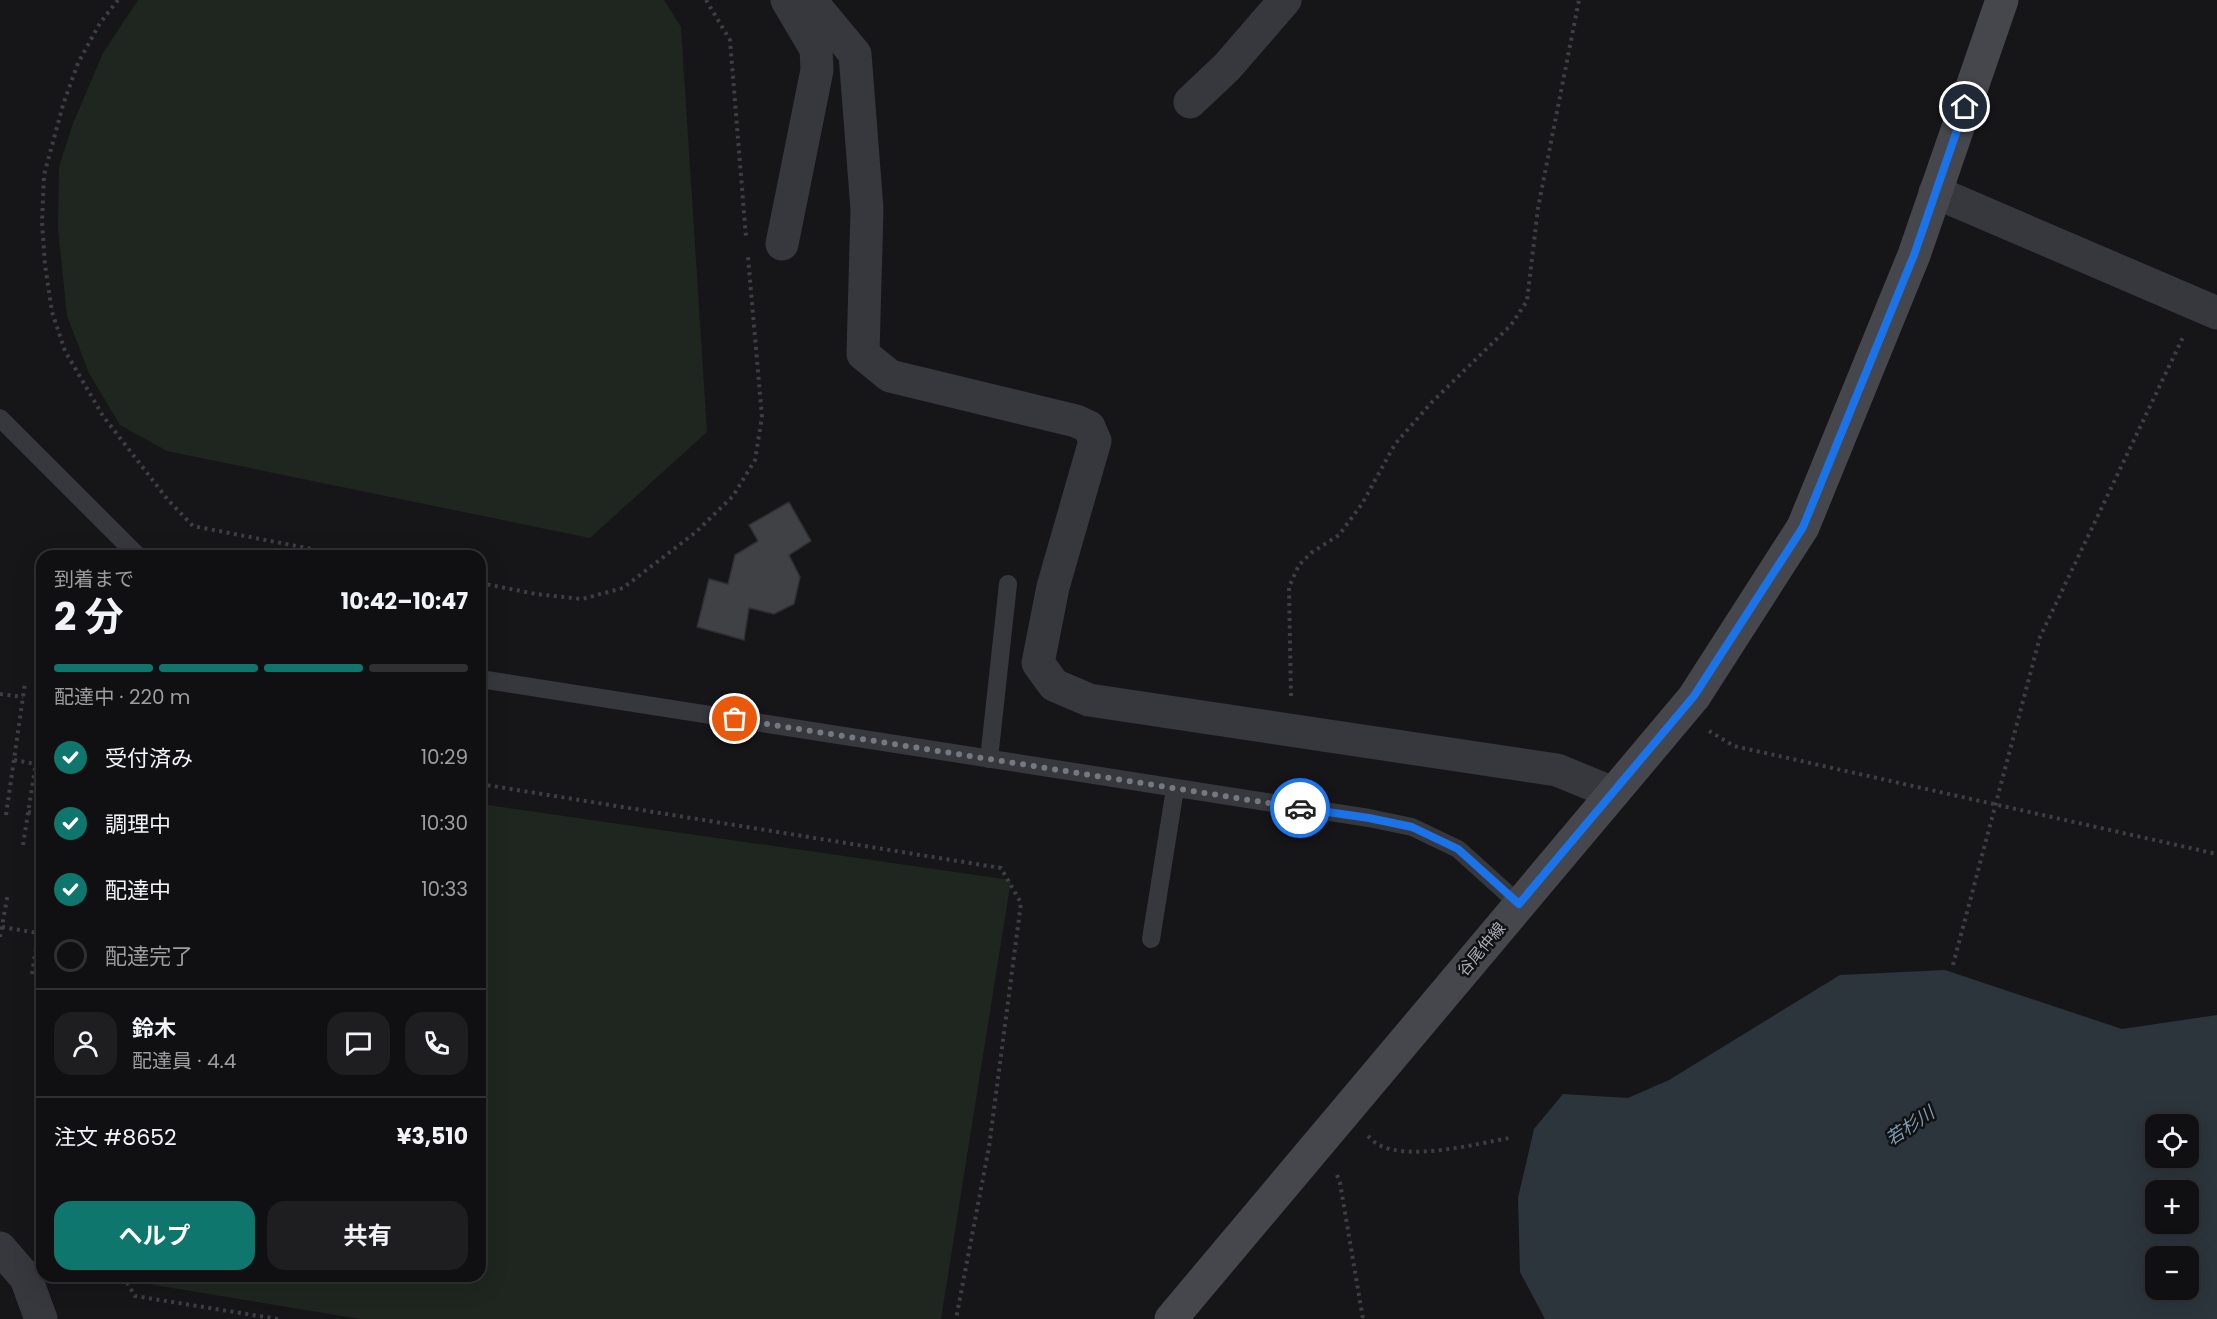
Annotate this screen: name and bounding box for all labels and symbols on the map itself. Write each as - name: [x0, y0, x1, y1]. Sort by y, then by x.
- pin: [1939, 81, 1990, 132]
- pin: [709, 693, 760, 744]
- courier: [1270, 778, 1330, 838]
- street label: 谷尾仲線: [1452, 917, 1511, 981]
- water label: 若杉川: [1880, 1099, 1941, 1151]

